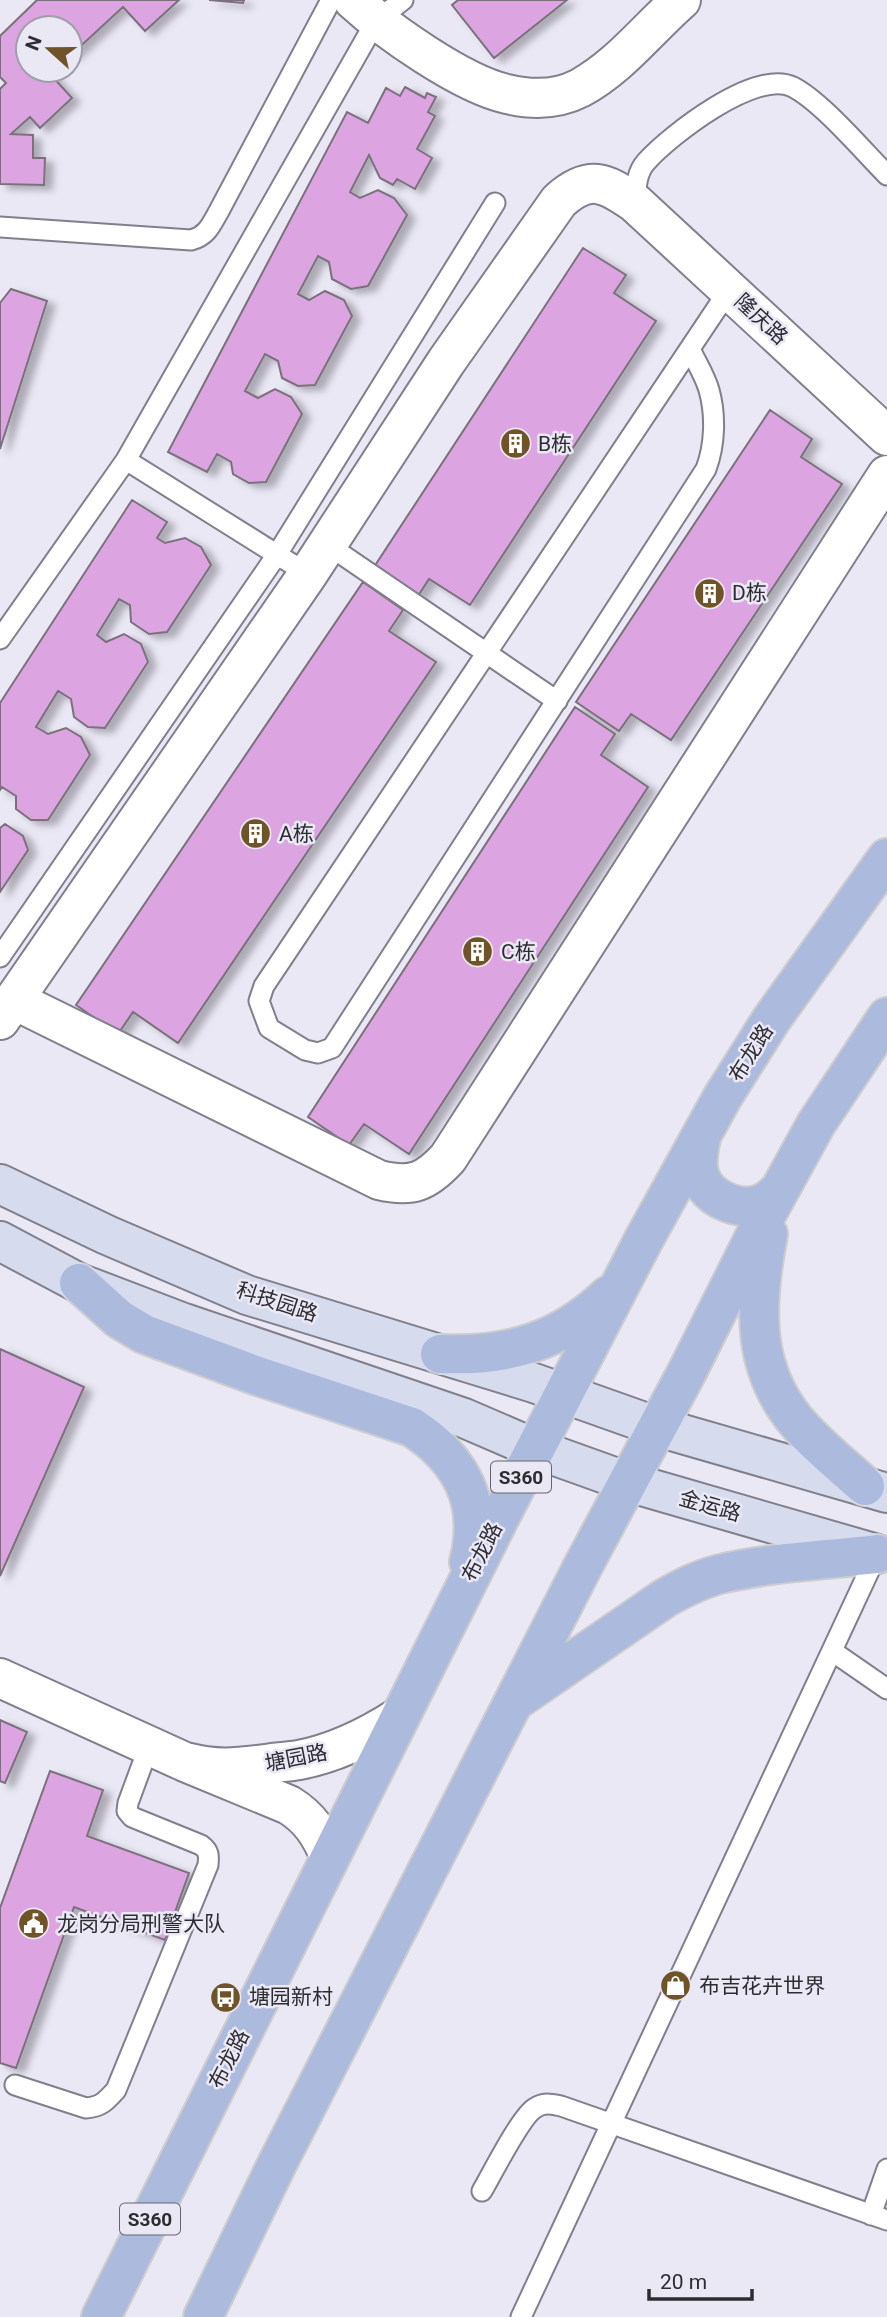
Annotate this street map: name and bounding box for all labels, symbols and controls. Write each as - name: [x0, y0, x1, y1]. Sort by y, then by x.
- north arrow: [14, 14, 84, 84]
- text: N: [20, 33, 47, 53]
- street label: 隆庆路: [730, 289, 792, 349]
- building icon: B栋: [498, 427, 532, 461]
- place label: B栋: [538, 432, 572, 456]
- building icon: D栋: [692, 576, 726, 610]
- place label: D栋: [732, 581, 767, 605]
- building icon: A栋: [239, 817, 273, 851]
- place label: A栋: [279, 822, 314, 846]
- building icon: C栋: [461, 935, 495, 969]
- place label: C栋: [501, 940, 536, 964]
- street label: 布龙路: [724, 1020, 778, 1086]
- street label: 科技园路: [233, 1278, 321, 1326]
- road number: S360: [491, 1462, 551, 1492]
- street label: 金运路: [676, 1486, 744, 1526]
- street label: 布龙路: [457, 1518, 507, 1586]
- street label: 塘园路: [263, 1740, 329, 1776]
- public building icon: 龙岗分局刑警大队: [17, 1907, 51, 1941]
- place label: 龙岗分局刑警大队: [57, 1912, 225, 1936]
- shop icon: 布吉花卉世界: [659, 1969, 693, 2003]
- place label: 布吉花卉世界: [699, 1974, 825, 1998]
- bus stop icon: 塘园新村: [209, 1980, 243, 2014]
- place label: 塘园新村: [249, 1985, 333, 2009]
- street label: 布龙路: [204, 2025, 254, 2093]
- road number: S360: [120, 2204, 180, 2234]
- scale bar: [649, 2258, 752, 2302]
- text: 20 m: [660, 2270, 707, 2294]

